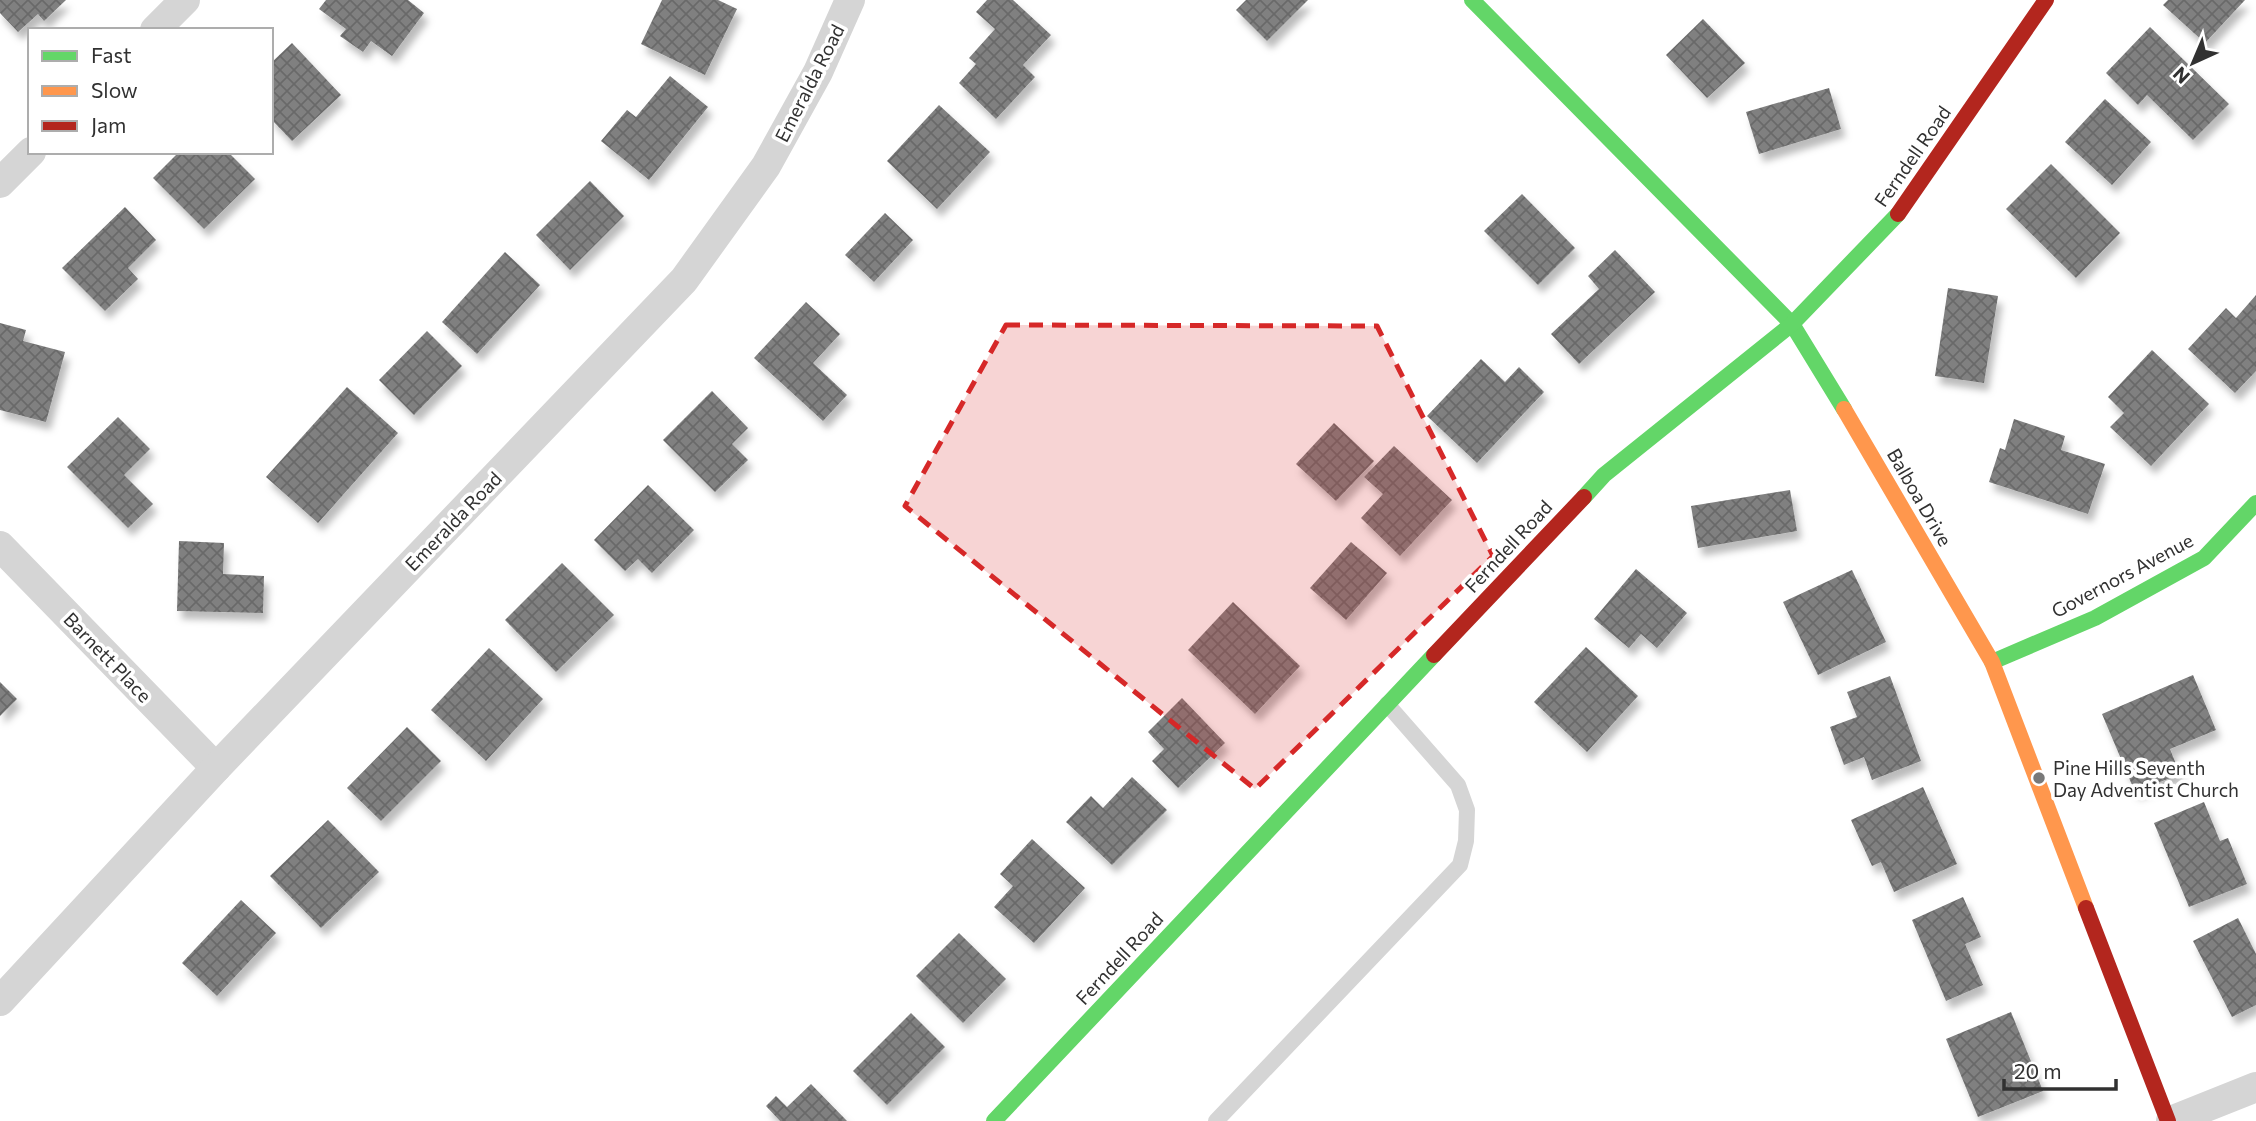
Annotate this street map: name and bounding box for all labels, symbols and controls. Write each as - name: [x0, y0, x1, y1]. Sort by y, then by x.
- street label: Emeralda Road: [769, 20, 849, 146]
- legend: [28, 28, 273, 154]
- north arrow: [2158, 28, 2228, 98]
- text: Fast: [91, 42, 132, 67]
- text: N: [2168, 62, 2194, 89]
- text: Slow: [91, 77, 138, 102]
- street label: Ferndell Road: [1869, 101, 1955, 211]
- text: Jam: [91, 112, 126, 137]
- street label: Balboa Drive: [1883, 444, 1957, 550]
- street label: Emeralda Road: [400, 467, 506, 575]
- street label: Ferndell Road: [1459, 495, 1557, 597]
- street label: Governors Avenue: [2047, 528, 2197, 622]
- street label: Barnett Place: [59, 607, 157, 707]
- place label: Pine Hills Seventh Day Adventist Church: [2053, 756, 2239, 801]
- marker: Pine Hills Seventh Day Adventist Church: [2031, 770, 2047, 786]
- street label: Ferndell Road: [1070, 907, 1168, 1009]
- scale bar: [2004, 1048, 2116, 1092]
- text: 20 m: [2014, 1058, 2062, 1083]

